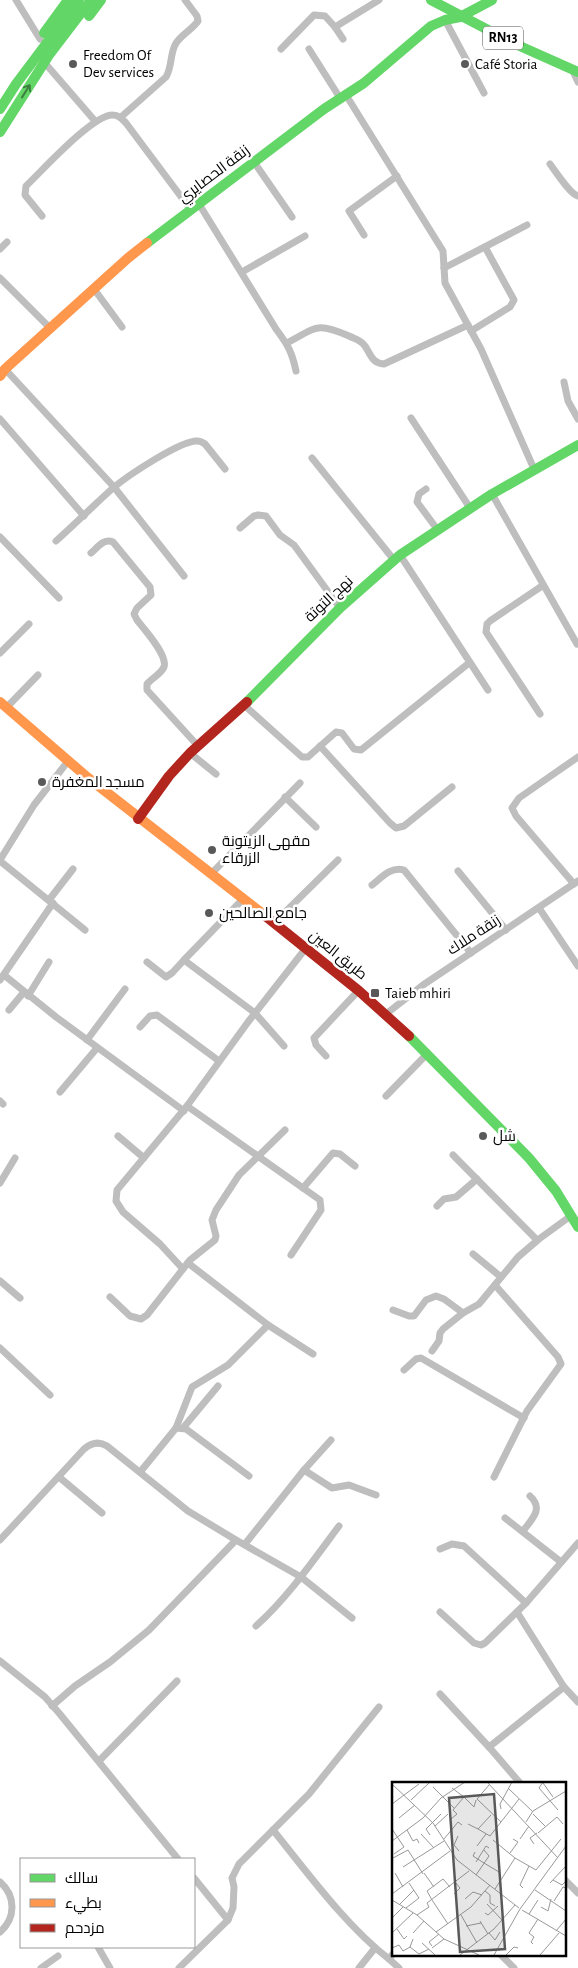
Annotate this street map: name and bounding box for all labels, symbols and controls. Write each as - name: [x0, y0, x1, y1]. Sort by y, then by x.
- road number: RN13: [483, 26, 523, 49]
- place label: Freedom Of Dev services: [83, 48, 154, 80]
- place label: Café Storia: [475, 57, 538, 72]
- marker: Freedom Of Dev services: [67, 58, 79, 70]
- marker: Café Storia: [459, 58, 471, 70]
- one-way arrow: [22, 84, 32, 98]
- street label: زنقة الحصايري: [176, 142, 255, 209]
- street label: نهج التوتة: [302, 573, 358, 627]
- place label: مسجد المغفرة: [52, 775, 145, 791]
- marker: مسجد المغفرة: [36, 776, 48, 788]
- place label: مقهى الزيتونة الزرقاء: [222, 834, 310, 867]
- marker: مقهى الزيتونة الزرقاء: [206, 844, 218, 856]
- place label: جامع الصالحين: [219, 906, 307, 924]
- marker: جامع الصالحين: [203, 907, 215, 919]
- street label: زنقة ملاك: [445, 912, 504, 959]
- street label: طريق العين: [305, 927, 370, 984]
- place label: Taieb mhiri: [385, 986, 451, 1001]
- marker: Taieb mhiri: [369, 987, 381, 999]
- place label: شل: [493, 1128, 516, 1146]
- marker: شل: [477, 1130, 489, 1142]
- inset map: [392, 1782, 566, 1956]
- legend: [20, 1858, 195, 1948]
- text: سالك: [65, 1871, 98, 1886]
- text: بطيء: [65, 1896, 102, 1915]
- text: مزدحم: [65, 1921, 105, 1938]

